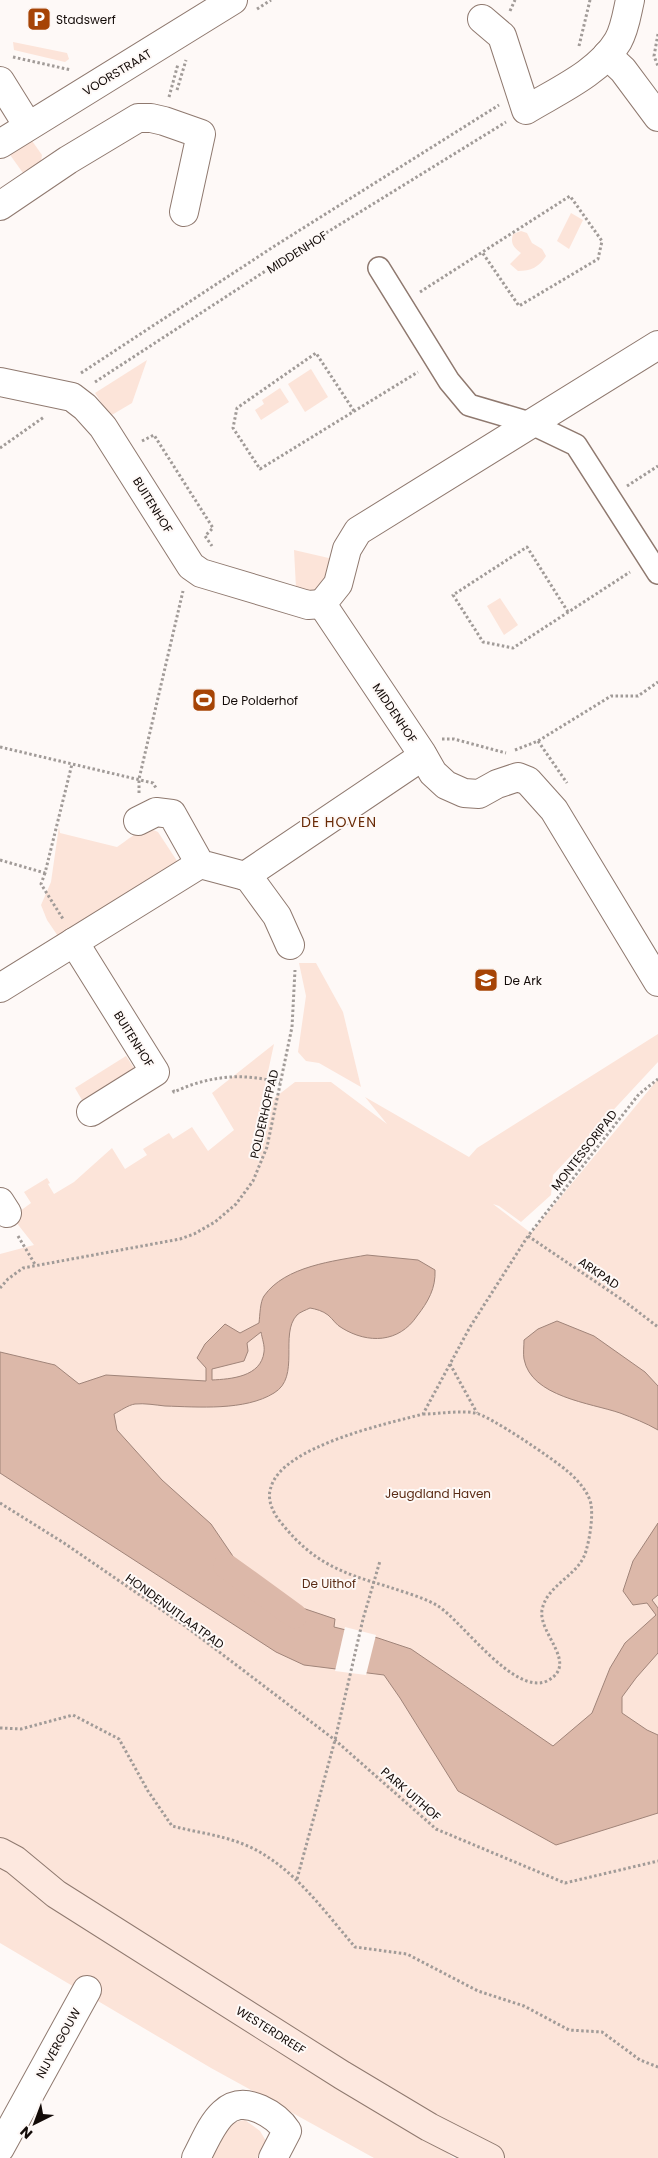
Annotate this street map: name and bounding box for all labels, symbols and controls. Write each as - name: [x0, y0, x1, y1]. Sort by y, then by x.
- parking icon: Stadswerf: [26, 6, 52, 32]
- place label: Stadswerf: [56, 11, 116, 28]
- street label: VOORSTRAAT: [79, 44, 155, 99]
- street label: MIDDENHOF: [263, 227, 331, 277]
- street label: BUITENHOF: [129, 474, 177, 536]
- street label: MIDDENHOF: [369, 680, 421, 746]
- sports icon: De Polderhof: [191, 687, 217, 713]
- place label: De Polderhof: [222, 692, 298, 709]
- district label: DE HOVEN: [301, 812, 377, 832]
- school or university icon: De Ark: [473, 967, 499, 993]
- place label: De Ark: [504, 972, 543, 989]
- street label: BUITENHOF: [110, 1008, 158, 1070]
- street label: POLDERHOFPAD: [246, 1068, 282, 1160]
- street label: MONTESSORIPAD: [547, 1106, 621, 1194]
- street label: ARKPAD: [575, 1253, 623, 1293]
- park label: Jeugdland Haven: [385, 1485, 491, 1502]
- street label: HONDENUITLAATPAD: [122, 1569, 228, 1653]
- park label: De Uithof: [302, 1575, 356, 1592]
- street label: PARK UITHOF: [377, 1763, 445, 1825]
- street label: WESTERDREEF: [233, 2002, 309, 2058]
- street label: NIJVERGOUW: [32, 2005, 84, 2081]
- north arrow: [10, 2098, 60, 2148]
- text: N: [16, 2122, 37, 2144]

